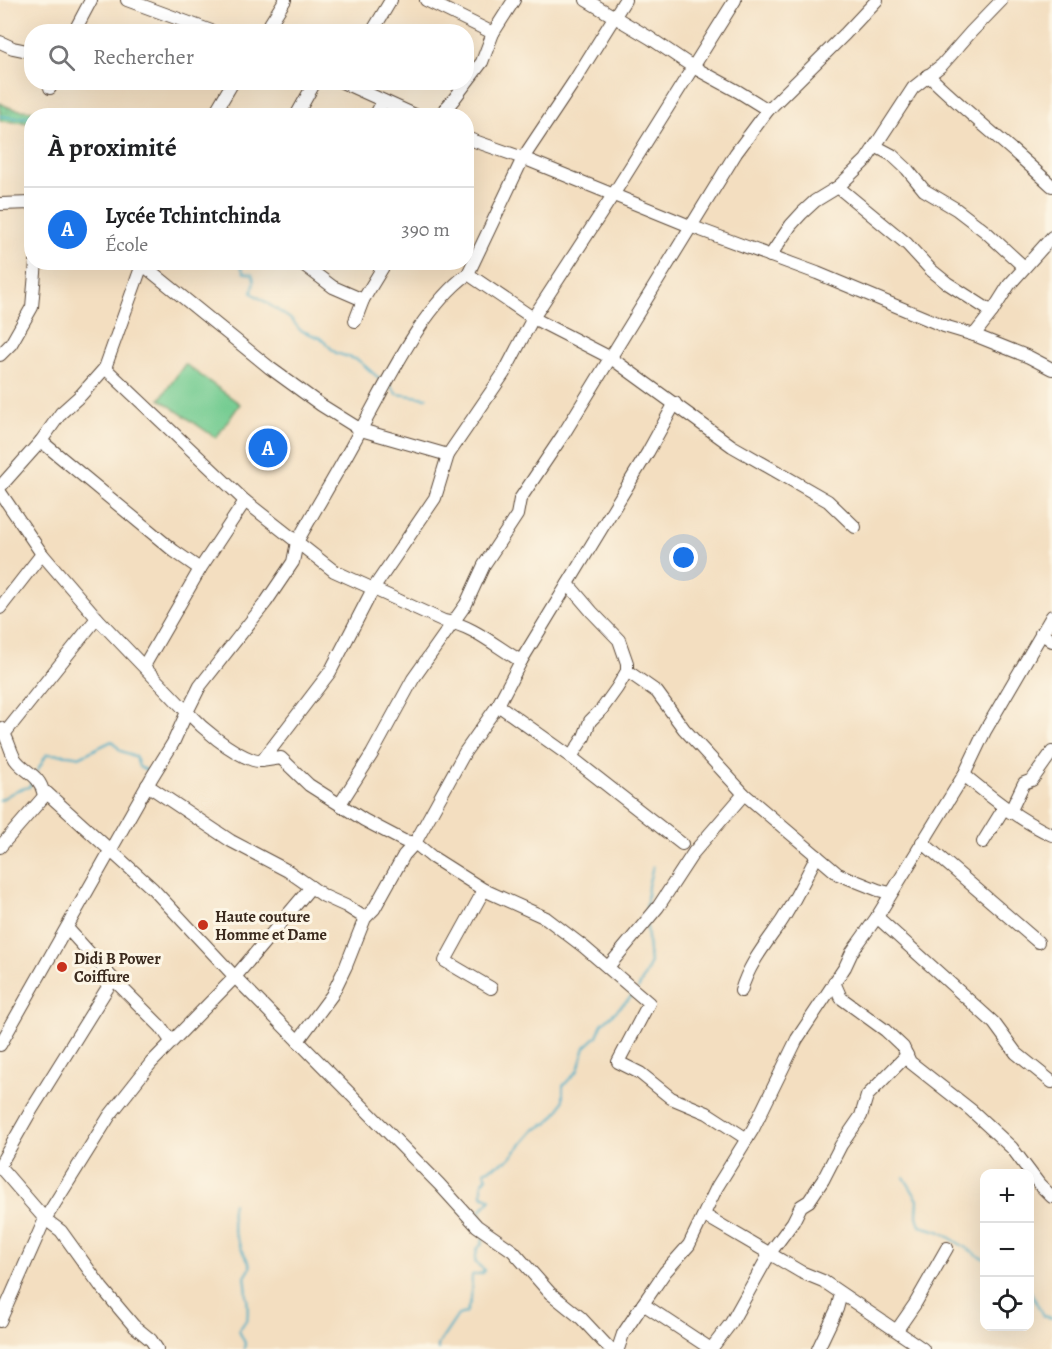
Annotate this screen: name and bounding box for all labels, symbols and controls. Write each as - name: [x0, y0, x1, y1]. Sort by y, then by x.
- search box: [24, 24, 474, 90]
- icon: search: [45, 41, 78, 74]
- text: Rechercher: [93, 42, 194, 72]
- text: À proximité: [48, 130, 177, 165]
- text: Lycée Tchintchinda: [105, 201, 281, 231]
- text: A: [61, 216, 74, 243]
- text: 390 m: [401, 216, 450, 243]
- text: École: [105, 231, 148, 258]
- pin: A: [248, 426, 288, 470]
- your location: [669, 543, 698, 572]
- place label: Haute couture Homme et Dame: [215, 906, 327, 946]
- marker: Haute couture Homme et Dame: [196, 918, 210, 932]
- place label: Didi B Power Coiffure: [74, 948, 161, 988]
- marker: Didi B Power Coiffure: [55, 960, 69, 974]
- map controls: [980, 1169, 1034, 1331]
- button: +: [980, 1169, 1034, 1223]
- button: −: [980, 1223, 1034, 1277]
- button: locate: [980, 1277, 1034, 1331]

